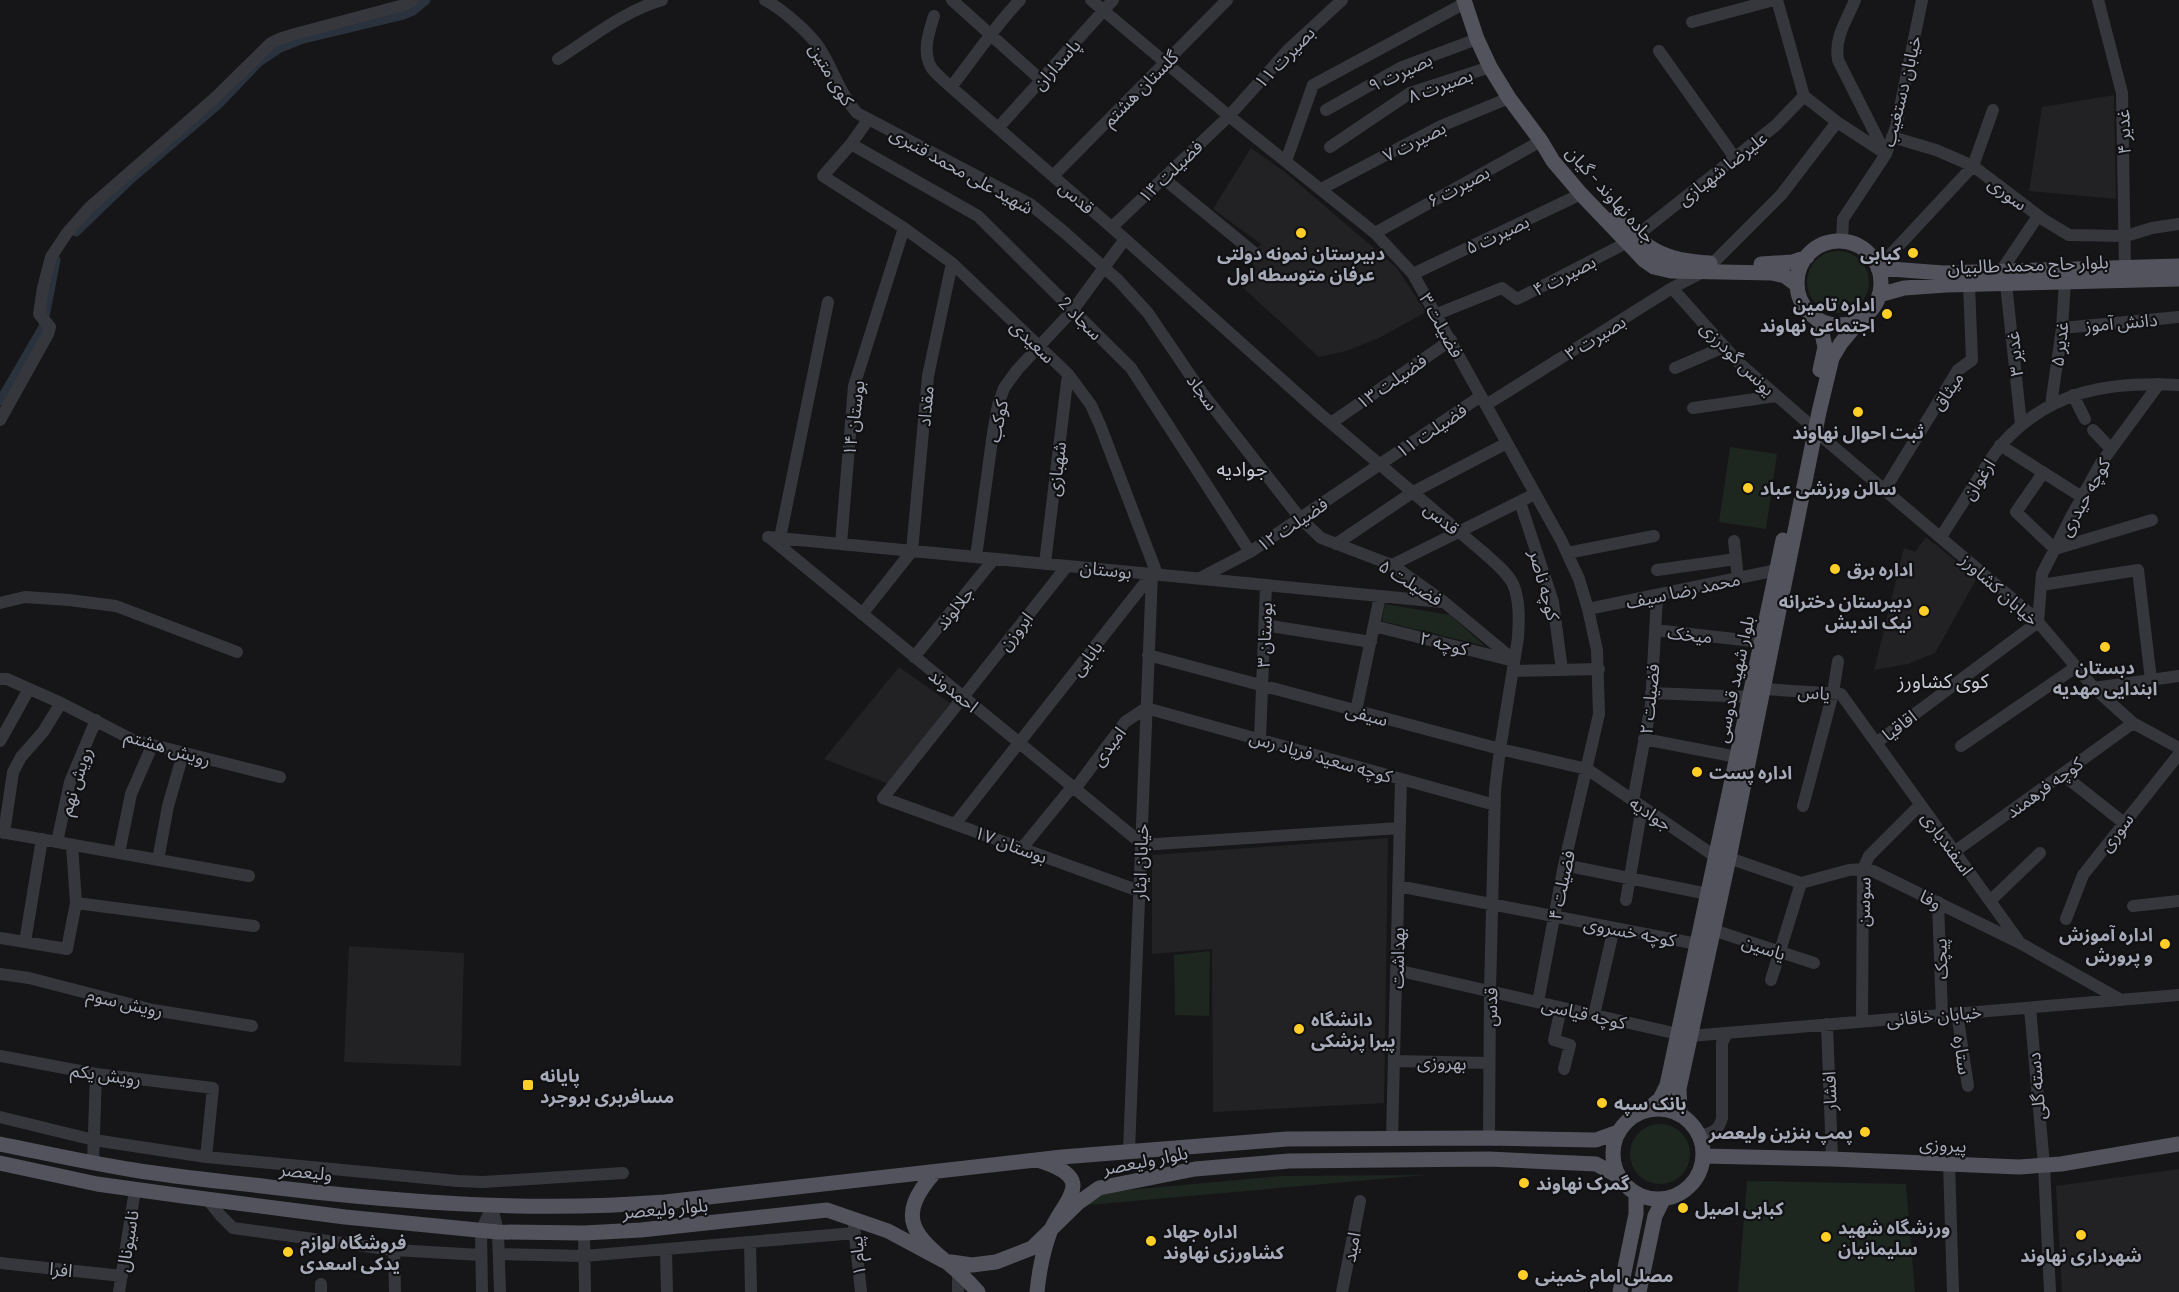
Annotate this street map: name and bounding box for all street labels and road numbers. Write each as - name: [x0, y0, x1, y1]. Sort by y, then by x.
- street label: بصیرت ۱۱: [1249, 21, 1320, 93]
- street label: خیابان دستغیب: [1877, 33, 1926, 149]
- street label: پاسداران: [1027, 34, 1086, 95]
- street label: کوی متین: [804, 39, 860, 110]
- street label: گلستان هشتم: [1097, 45, 1185, 133]
- street label: بصیرت ۹: [1365, 48, 1436, 97]
- street label: بصیرت ۸: [1405, 63, 1476, 108]
- street label: غدیر ۴: [2111, 109, 2136, 155]
- street label: بصیرت ۷: [1379, 116, 1450, 167]
- street label: شهید علی محمد قنبری: [886, 122, 1037, 219]
- street label: علیرضا شهبازی: [1673, 126, 1772, 211]
- street label: فضیلت ۱۴: [1133, 135, 1207, 207]
- street label: جاده نهاوند - گیان: [1561, 141, 1660, 248]
- street label: بصیرت ۶: [1423, 160, 1493, 212]
- street label: سوری: [1984, 171, 2032, 215]
- street label: قدس: [1054, 176, 1099, 219]
- street label: بصیرت ۵: [1462, 210, 1533, 259]
- street label: بصیرت ۴: [1529, 250, 1600, 301]
- street label: بلوار حاج محمد طالبیان: [1947, 250, 2109, 281]
- street label: فضیلت ۳: [1415, 289, 1469, 361]
- street label: سجاد 2: [1055, 292, 1107, 344]
- street label: دانش آموز: [2083, 308, 2158, 337]
- street label: بصیرت ۳: [1561, 310, 1630, 365]
- street label: سعیدی: [1005, 315, 1060, 368]
- street label: یونس گودرزی: [1695, 316, 1780, 401]
- street label: غدیر ۵: [2045, 320, 2074, 368]
- street label: غدیر ۳: [2001, 330, 2028, 378]
- street label: فضیلت ۱۳: [1351, 349, 1431, 413]
- street label: میثاق: [1926, 367, 1968, 415]
- street label: سجاد: [1183, 370, 1223, 414]
- street label: بوستان ۱۴: [837, 379, 870, 457]
- street label: مقداد: [912, 385, 938, 427]
- street label: کوکب: [982, 397, 1013, 445]
- street label: فضیلت ۱۱: [1391, 398, 1471, 462]
- street label: شهبازی: [1042, 440, 1071, 498]
- street label: ارغوان: [1957, 454, 2000, 504]
- street label: کوچه حیدری: [2054, 454, 2116, 540]
- street label: فضیلت ۱۲: [1252, 492, 1332, 556]
- street label: قدس: [1419, 497, 1464, 540]
- street label: کوچه ناصر: [1524, 546, 1565, 624]
- street label: خیابان کشاورز: [1955, 547, 2044, 631]
- street label: فضیلت ۵: [1375, 554, 1447, 610]
- street label: بوستان: [1079, 555, 1133, 584]
- street label: محمد رضا سیف: [1624, 567, 1742, 614]
- street label: جلالوند: [930, 582, 979, 635]
- street label: بوستان ۳: [1252, 602, 1277, 668]
- street label: ابروزن: [993, 607, 1038, 655]
- street label: بلوار شهید قدوسی: [1710, 613, 1759, 745]
- street label: میخک: [1666, 621, 1714, 647]
- street label: کوچه ۲: [1417, 626, 1471, 661]
- street label: بابایی: [1065, 636, 1107, 681]
- street label: احمدوند: [925, 663, 983, 717]
- street label: فضیلت ۲: [1634, 663, 1664, 735]
- street label: یاس: [1797, 680, 1831, 705]
- street label: سیفی: [1343, 698, 1391, 731]
- street label: اقاقیا: [1877, 705, 1921, 745]
- street label: امیدی: [1086, 722, 1131, 771]
- street label: رویش هشتم: [121, 723, 214, 773]
- street label: کوچه سعید فریاد رس: [1247, 725, 1395, 788]
- street label: رویش نهم: [54, 744, 99, 819]
- street label: کوچه فرهمند: [2001, 751, 2088, 823]
- street label: جوادیه: [1625, 791, 1676, 836]
- street label: اسفندیاری: [1917, 807, 1979, 880]
- street label: سوری: [2094, 808, 2139, 856]
- street label: بوستان ۱۷: [971, 821, 1050, 868]
- street label: خیابان ایثار: [1128, 823, 1153, 902]
- street label: فضیلت ۴: [1543, 848, 1579, 922]
- street label: سوسن: [1852, 877, 1875, 927]
- street label: وفا: [1917, 884, 1945, 914]
- street label: کوچه خسروی: [1582, 911, 1679, 952]
- street label: بهداشت: [1385, 927, 1409, 989]
- street label: یاسین: [1739, 930, 1789, 965]
- street label: پیچک: [1928, 938, 1953, 980]
- street label: رویش سوم: [84, 983, 165, 1025]
- street label: قدس: [1479, 987, 1502, 1027]
- street label: کوچه قیاسی: [1539, 993, 1629, 1035]
- street label: خیابان خاقانی: [1885, 1000, 1983, 1031]
- street label: ستاره: [1948, 1034, 1977, 1076]
- street label: بهروزی: [1417, 1050, 1467, 1075]
- street label: دسته گلی: [2022, 1051, 2051, 1121]
- street label: رویش یکم: [69, 1058, 143, 1093]
- street label: افشار: [1817, 1071, 1842, 1112]
- street label: پیروزی: [1919, 1132, 1967, 1157]
- street label: بلوار ولیعصر: [1100, 1141, 1190, 1180]
- street label: ولیعصر: [277, 1157, 334, 1186]
- street label: بلوار ولیعصر: [620, 1193, 709, 1224]
- street label: ناسیونال: [111, 1209, 144, 1273]
- street label: امید: [1337, 1230, 1365, 1264]
- street label: پیام ۱: [844, 1235, 874, 1277]
- street label: افرا: [48, 1257, 74, 1282]

